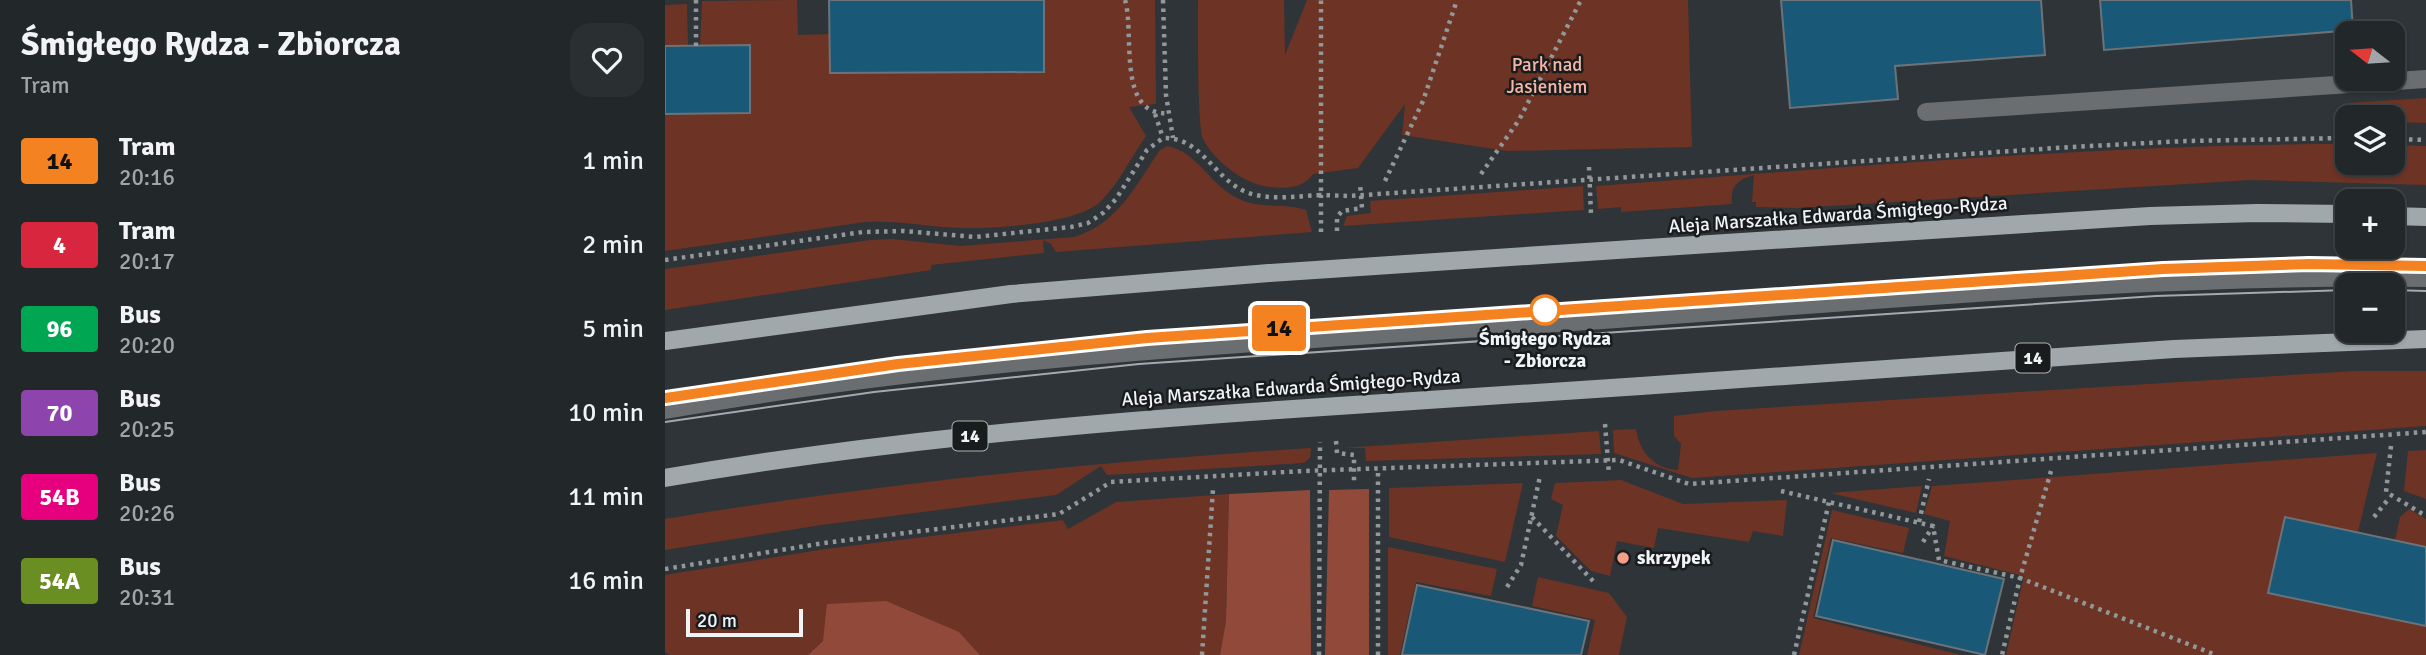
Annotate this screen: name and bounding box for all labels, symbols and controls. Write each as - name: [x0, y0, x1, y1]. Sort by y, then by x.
- north arrow: [2335, 21, 2405, 91]
- map controls: [2335, 21, 2405, 343]
- button: heart: [570, 23, 644, 97]
- text: Śmigłego Rydza - Zbiorcza: [21, 24, 401, 65]
- park label: Park nad Jasieniem: [1507, 53, 1587, 99]
- text: Tram: [21, 71, 70, 100]
- button: layers: [2335, 105, 2405, 175]
- text: Tram: [119, 131, 176, 163]
- text: 1 min: [582, 145, 644, 177]
- text: 14: [47, 146, 72, 176]
- text: 20:16: [119, 163, 175, 192]
- button: +: [2335, 189, 2405, 259]
- street label: Aleja Marszałka Edwarda Śmigłego-Rydza: [1668, 191, 2008, 239]
- text: Tram: [119, 215, 176, 247]
- text: 2 min: [582, 229, 644, 261]
- text: 4: [53, 230, 66, 260]
- text: 20:17: [119, 247, 175, 276]
- button: −: [2335, 273, 2405, 343]
- marker: Śmigłego Rydza - Zbiorcza: [1530, 295, 1560, 325]
- text: Bus: [119, 299, 161, 331]
- line badge: 14: [1247, 305, 1311, 351]
- text: 5 min: [582, 313, 644, 345]
- text: 14: [1266, 313, 1292, 343]
- text: 96: [47, 314, 72, 344]
- place label: Śmigłego Rydza - Zbiorcza: [1479, 327, 1611, 373]
- text: 20:20: [119, 331, 175, 360]
- road number: 14: [2015, 344, 2051, 372]
- street label: Aleja Marszałka Edwarda Śmigłego-Rydza: [1121, 364, 1461, 412]
- text: Bus: [119, 383, 161, 415]
- text: 10 min: [568, 397, 644, 429]
- text: 70: [47, 398, 72, 428]
- text: 20:25: [119, 415, 175, 444]
- road number: 14: [953, 422, 987, 450]
- text: Bus: [119, 467, 161, 499]
- text: 11 min: [568, 481, 644, 513]
- text: 54B: [39, 482, 80, 512]
- text: 20:26: [119, 499, 175, 528]
- place label: skrzypek: [1637, 546, 1711, 570]
- marker: skrzypek: [1615, 550, 1631, 566]
- text: Bus: [119, 551, 161, 583]
- text: 16 min: [568, 565, 644, 597]
- text: 54A: [39, 566, 80, 596]
- text: 20:31: [119, 583, 175, 612]
- scale bar: [686, 606, 803, 638]
- text: 20 m: [697, 609, 737, 633]

